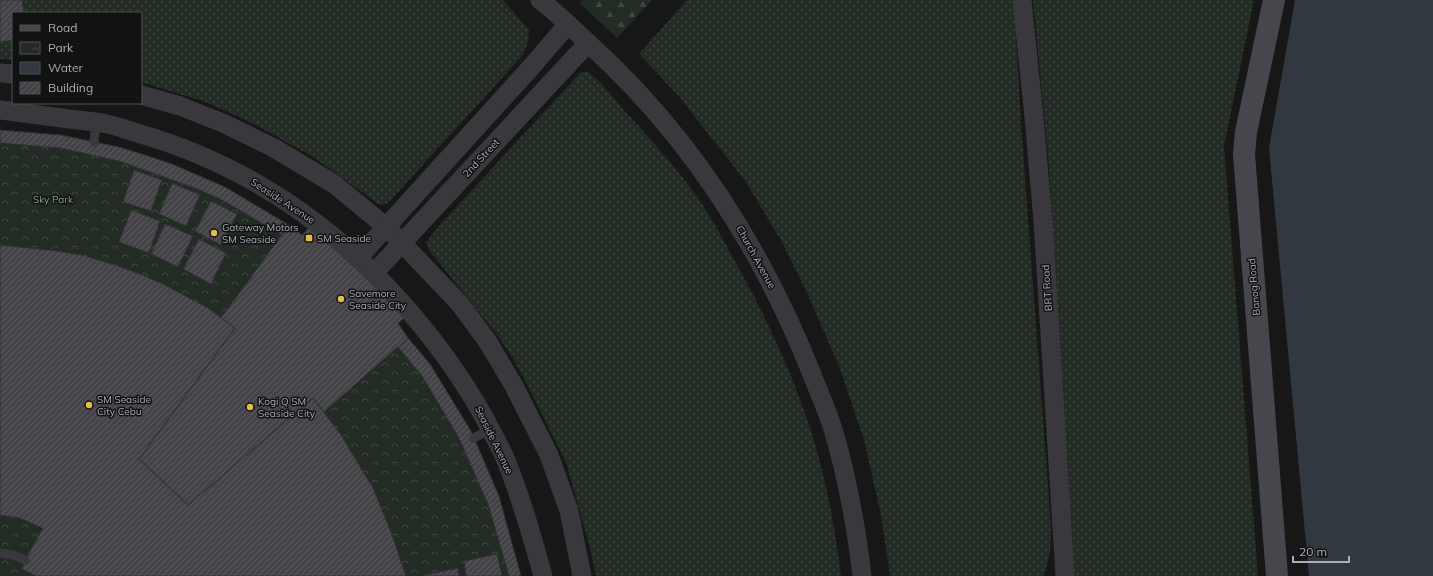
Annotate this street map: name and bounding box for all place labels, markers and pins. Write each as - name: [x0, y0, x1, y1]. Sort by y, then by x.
- place label: Gateway Motors SM Seaside: [222, 221, 299, 246]
- marker: Gateway Motors SM Seaside: [209, 228, 219, 238]
- place label: SM Seaside: [317, 232, 371, 245]
- marker: SM Seaside: [304, 233, 314, 243]
- place label: Savemore Seaside City: [349, 287, 407, 312]
- marker: Savemore Seaside City: [336, 294, 346, 304]
- place label: SM Seaside City Cebu: [97, 393, 151, 418]
- place label: Kogi Q SM Seaside City: [258, 395, 316, 420]
- marker: SM Seaside City Cebu: [84, 400, 94, 410]
- marker: Kogi Q SM Seaside City: [245, 402, 255, 412]

